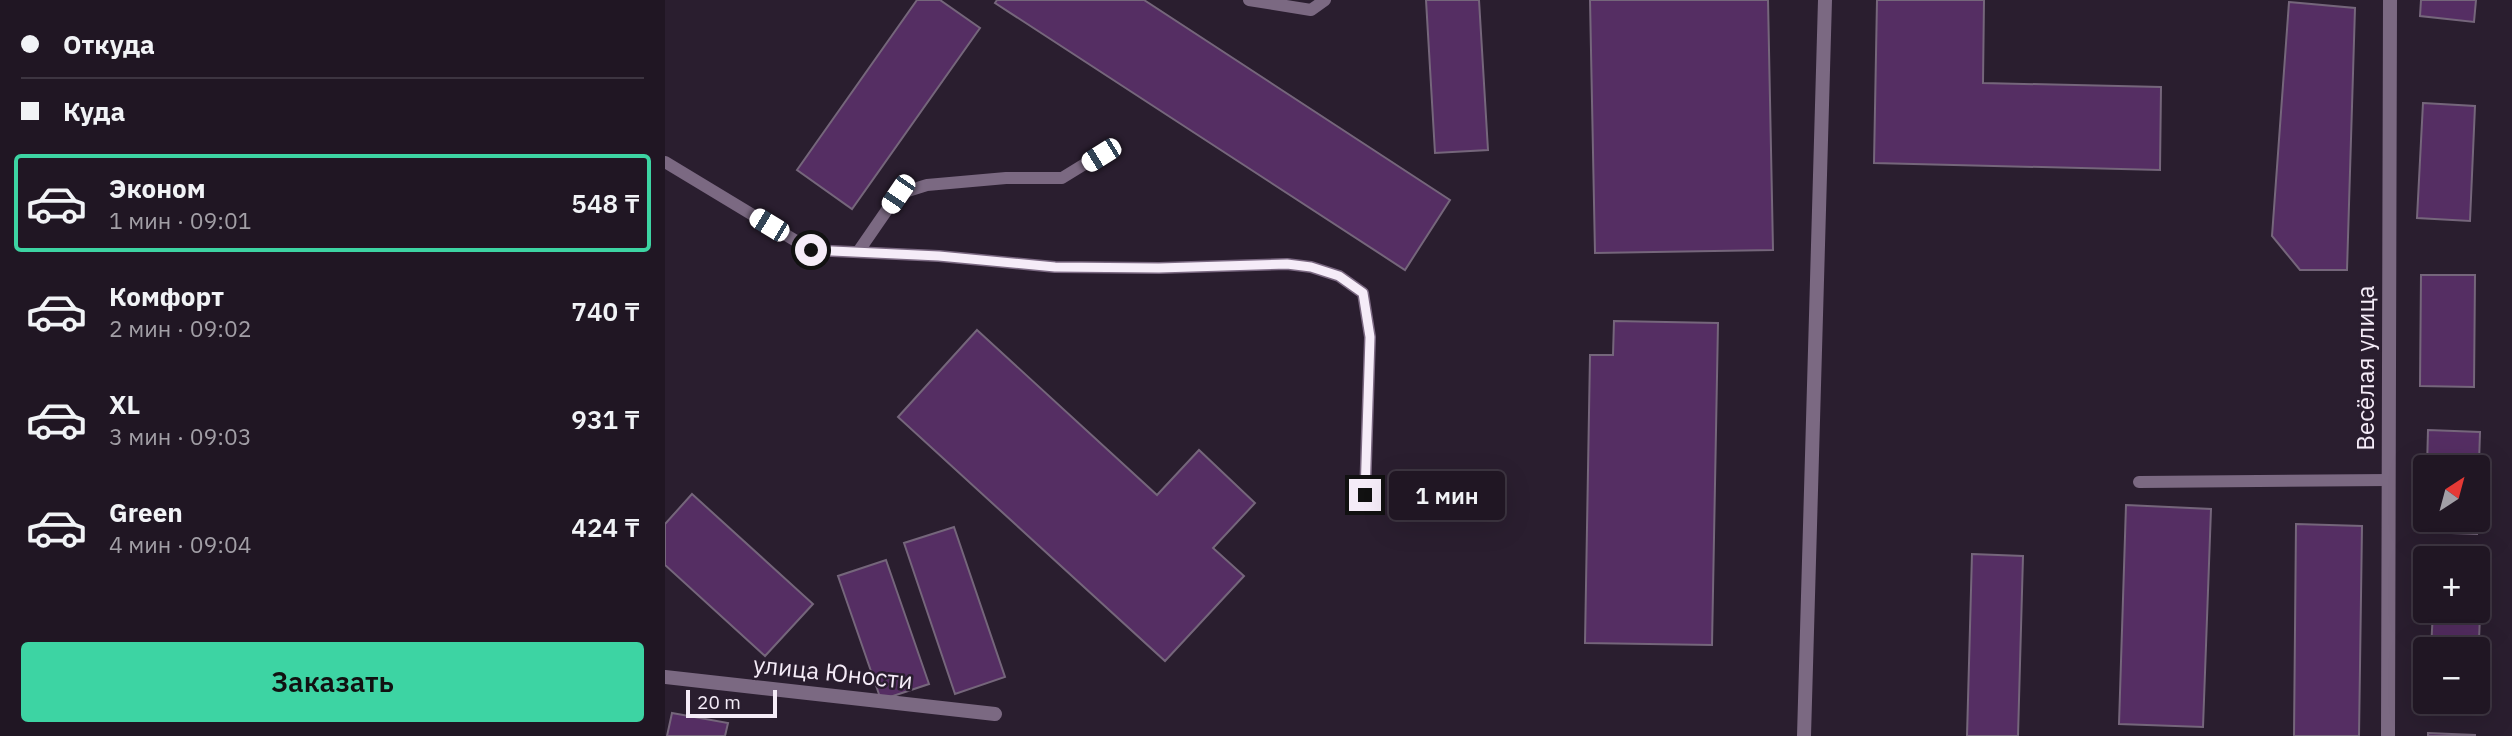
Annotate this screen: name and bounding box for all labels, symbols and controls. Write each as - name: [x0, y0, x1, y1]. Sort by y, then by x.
- text: Откуда: [63, 27, 155, 61]
- text: Куда: [63, 94, 125, 128]
- car: [1078, 135, 1125, 175]
- text: Эконом: [109, 171, 206, 205]
- car: [878, 171, 919, 217]
- icon: car: [25, 172, 88, 235]
- text: 548 ₸: [571, 186, 640, 220]
- text: 1 мин · 09:01: [109, 205, 252, 235]
- car: [746, 205, 793, 245]
- route start: [795, 234, 827, 266]
- text: Комфорт: [109, 279, 224, 313]
- icon: car: [25, 280, 88, 343]
- street label: Весёлая улица: [2349, 285, 2381, 451]
- text: 740 ₸: [571, 294, 640, 328]
- text: 2 мин · 09:02: [109, 313, 252, 343]
- text: XL: [109, 387, 140, 421]
- icon: car: [25, 388, 88, 451]
- text: 931 ₸: [571, 402, 640, 436]
- text: 3 мин · 09:03: [109, 421, 252, 451]
- north arrow: [2413, 455, 2490, 532]
- map controls: [2413, 455, 2490, 714]
- callout: 1 мин: [1389, 470, 1505, 520]
- route end: [1349, 479, 1381, 511]
- text: 1 мин: [1415, 480, 1479, 510]
- text: Green: [109, 495, 183, 529]
- icon: car: [25, 496, 88, 559]
- text: 424 ₸: [571, 510, 640, 544]
- text: 4 мин · 09:04: [109, 529, 252, 559]
- button: +: [2413, 546, 2490, 623]
- button: −: [2413, 637, 2490, 714]
- button: Заказать: [21, 642, 644, 722]
- street label: улица Юности: [752, 648, 915, 696]
- scale bar: [686, 687, 777, 719]
- text: 20 m: [697, 690, 741, 714]

